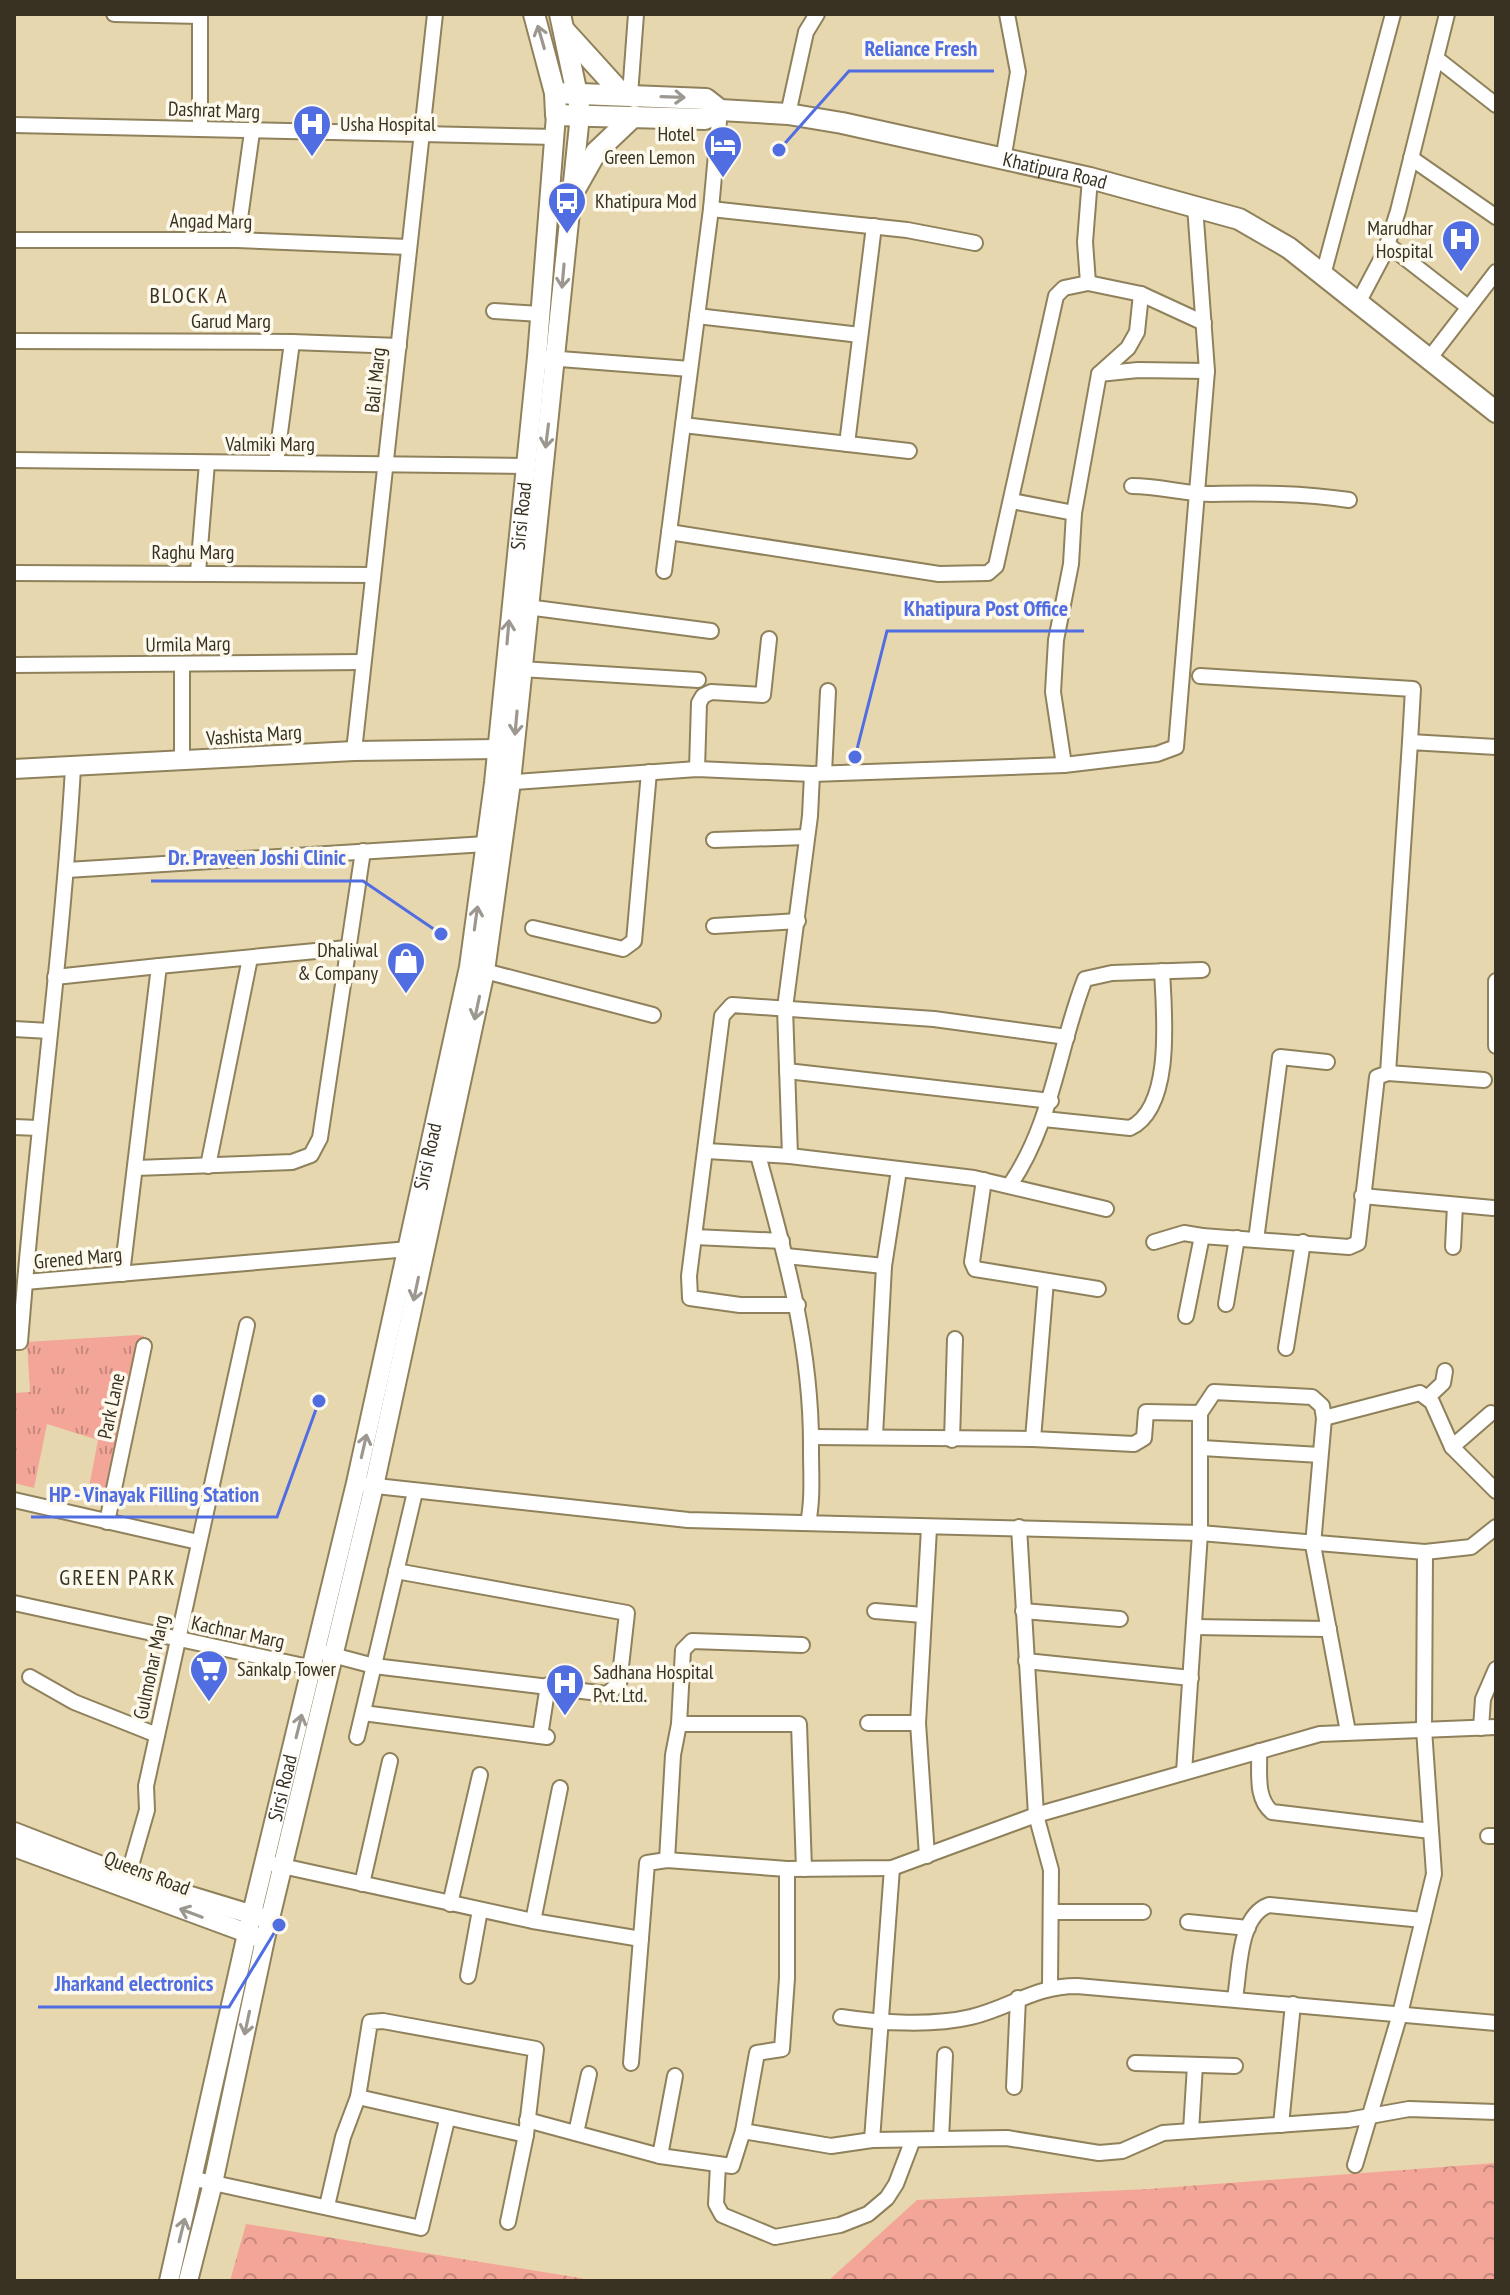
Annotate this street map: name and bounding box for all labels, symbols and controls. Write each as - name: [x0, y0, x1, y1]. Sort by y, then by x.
- one-way arrow: [533, 25, 547, 50]
- callout: Reliance Fresh: [849, 25, 994, 71]
- text: Reliance Fresh: [865, 34, 978, 62]
- one-way arrow: [659, 90, 686, 105]
- street label: Dashrat Marg: [168, 95, 260, 125]
- hospital icon: Usha Hospital: [291, 103, 333, 158]
- place label: Usha Hospital: [340, 111, 436, 137]
- place label: Hotel Green Lemon: [604, 121, 695, 170]
- hotel icon: Hotel Green Lemon: [702, 124, 744, 179]
- street label: Khatipura Road: [1001, 146, 1110, 195]
- bus stop icon: Khatipura Mod: [546, 180, 588, 235]
- place label: Khatipura Mod: [595, 188, 697, 214]
- street label: Angad Marg: [169, 207, 253, 235]
- place label: Marudhar Hospital: [1367, 215, 1434, 264]
- hospital icon: Marudhar Hospital: [1440, 218, 1482, 273]
- one-way arrow: [556, 262, 571, 289]
- district label: BLOCK A: [149, 281, 229, 309]
- street label: Garud Marg: [191, 308, 271, 334]
- street label: Bali Marg: [359, 346, 391, 414]
- one-way arrow: [539, 423, 554, 448]
- street label: Valmiki Marg: [224, 431, 315, 457]
- street label: Sirsi Road: [505, 481, 537, 551]
- street label: Raghu Marg: [152, 539, 234, 565]
- callout: Khatipura Post Office: [887, 585, 1084, 631]
- text: Khatipura Post Office: [904, 594, 1068, 622]
- one-way arrow: [500, 619, 515, 646]
- street label: Urmila Marg: [145, 630, 231, 658]
- one-way arrow: [509, 709, 524, 736]
- street label: Vashista Marg: [204, 719, 303, 751]
- callout: Dr. Praveen Joshi Clinic: [151, 835, 363, 881]
- text: Dr. Praveen Joshi Clinic: [168, 843, 346, 871]
- one-way arrow: [469, 906, 484, 931]
- place label: Dhaliwal & Company: [297, 937, 378, 986]
- shop icon: Dhaliwal & Company: [385, 940, 427, 995]
- one-way arrow: [469, 994, 484, 1020]
- street label: Sirsi Road: [408, 1120, 447, 1192]
- street label: Grened Marg: [33, 1241, 123, 1275]
- one-way arrow: [408, 1276, 423, 1302]
- street label: Park Lane: [91, 1371, 131, 1441]
- one-way arrow: [358, 1434, 373, 1459]
- callout: HP - Vinayak Filling Station: [31, 1471, 277, 1517]
- text: HP - Vinayak Filling Station: [49, 1480, 259, 1508]
- district label: GREEN PARK: [59, 1563, 177, 1591]
- street label: Kachnar Marg: [189, 1609, 287, 1655]
- street label: Gulmohar Marg: [127, 1612, 175, 1722]
- supermarket icon: Sankalp Tower: [188, 1648, 230, 1703]
- place label: Sankalp Tower: [237, 1656, 336, 1682]
- place label: Sadhana Hospital Pvt. Ltd.: [593, 1659, 714, 1708]
- hospital icon: Sadhana Hospital Pvt. Ltd.: [544, 1662, 586, 1717]
- one-way arrow: [292, 1714, 307, 1740]
- street label: Sirsi Road: [262, 1752, 303, 1824]
- street label: Queens Road: [100, 1845, 194, 1901]
- one-way arrow: [179, 1905, 204, 1919]
- callout: Jharkand electronics: [38, 1961, 229, 2007]
- text: Jharkand electronics: [54, 1969, 214, 1997]
- one-way arrow: [239, 2010, 254, 2036]
- one-way arrow: [175, 2217, 190, 2243]

